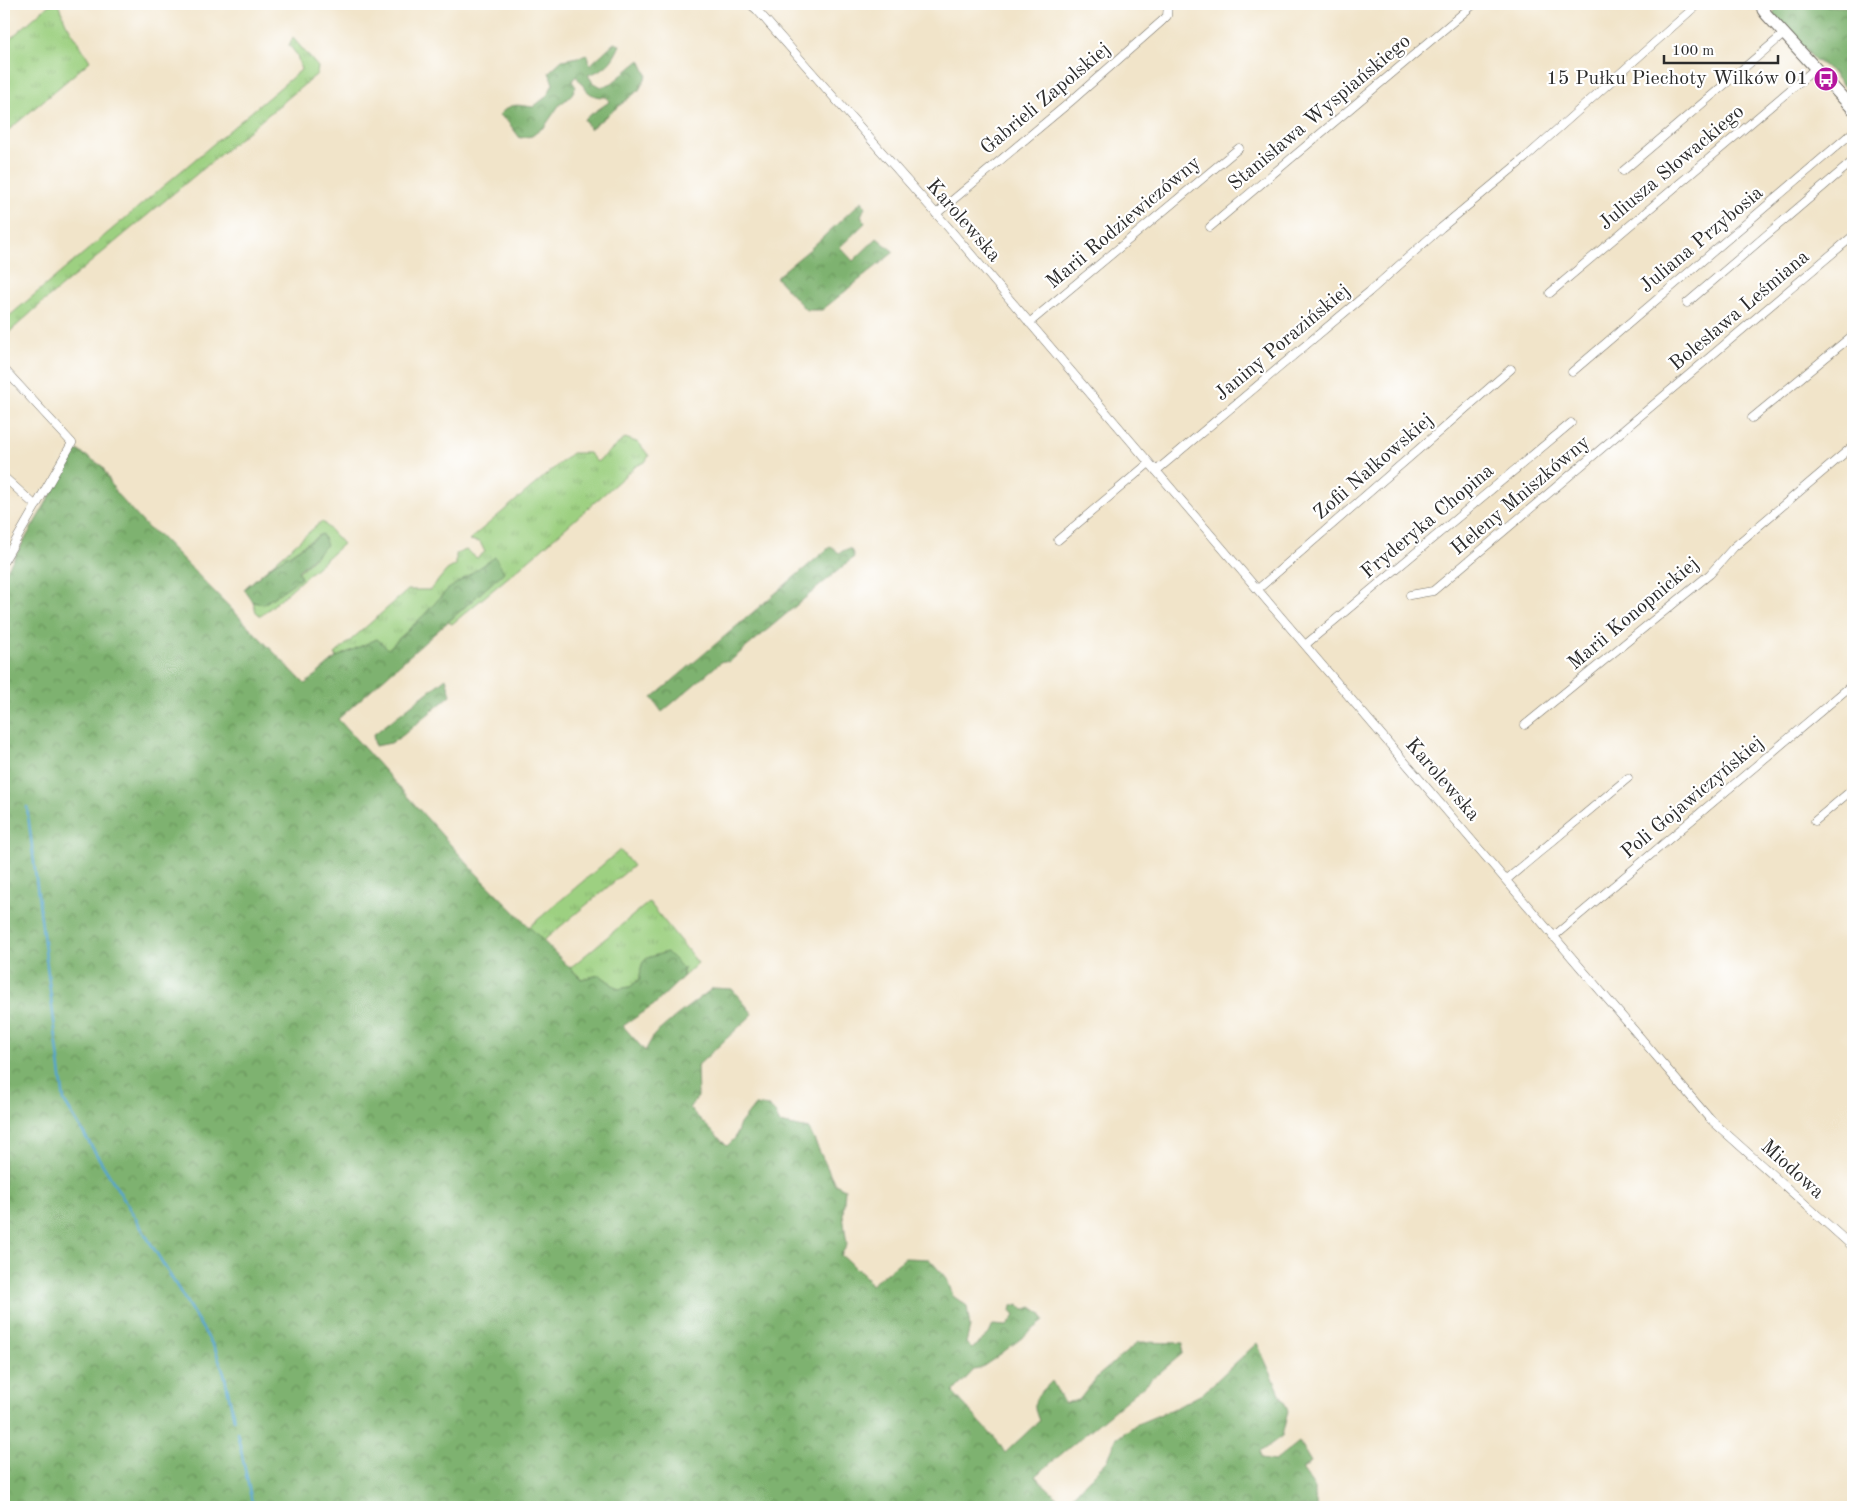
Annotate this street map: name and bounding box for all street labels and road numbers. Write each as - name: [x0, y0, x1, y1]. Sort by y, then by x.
- street label: Stanisława Wyspiańskiego: [1225, 31, 1415, 195]
- street label: Gabrieli Zapolskiej: [977, 39, 1115, 159]
- street label: Juliusza Słowackiego: [1596, 102, 1748, 234]
- street label: Marii Rodziewiczówny: [1043, 153, 1205, 293]
- street label: Karolewska: [922, 176, 1004, 266]
- street label: Juliana Przybosia: [1637, 183, 1767, 297]
- street label: Bolesława Leśmiana: [1666, 247, 1814, 375]
- street label: Janiny Porazińskiej: [1212, 281, 1354, 405]
- street label: Zofii Nałkowskiej: [1310, 410, 1438, 524]
- street label: Heleny Mniszkówny: [1448, 432, 1594, 560]
- street label: Fryderyka Chopina: [1358, 461, 1498, 583]
- street label: Marii Konopnickiej: [1565, 554, 1703, 674]
- street label: Poli Gojawiczyńskiej: [1618, 733, 1768, 863]
- street label: Karolewska: [1401, 735, 1483, 825]
- street label: Miodowa: [1757, 1137, 1827, 1203]

